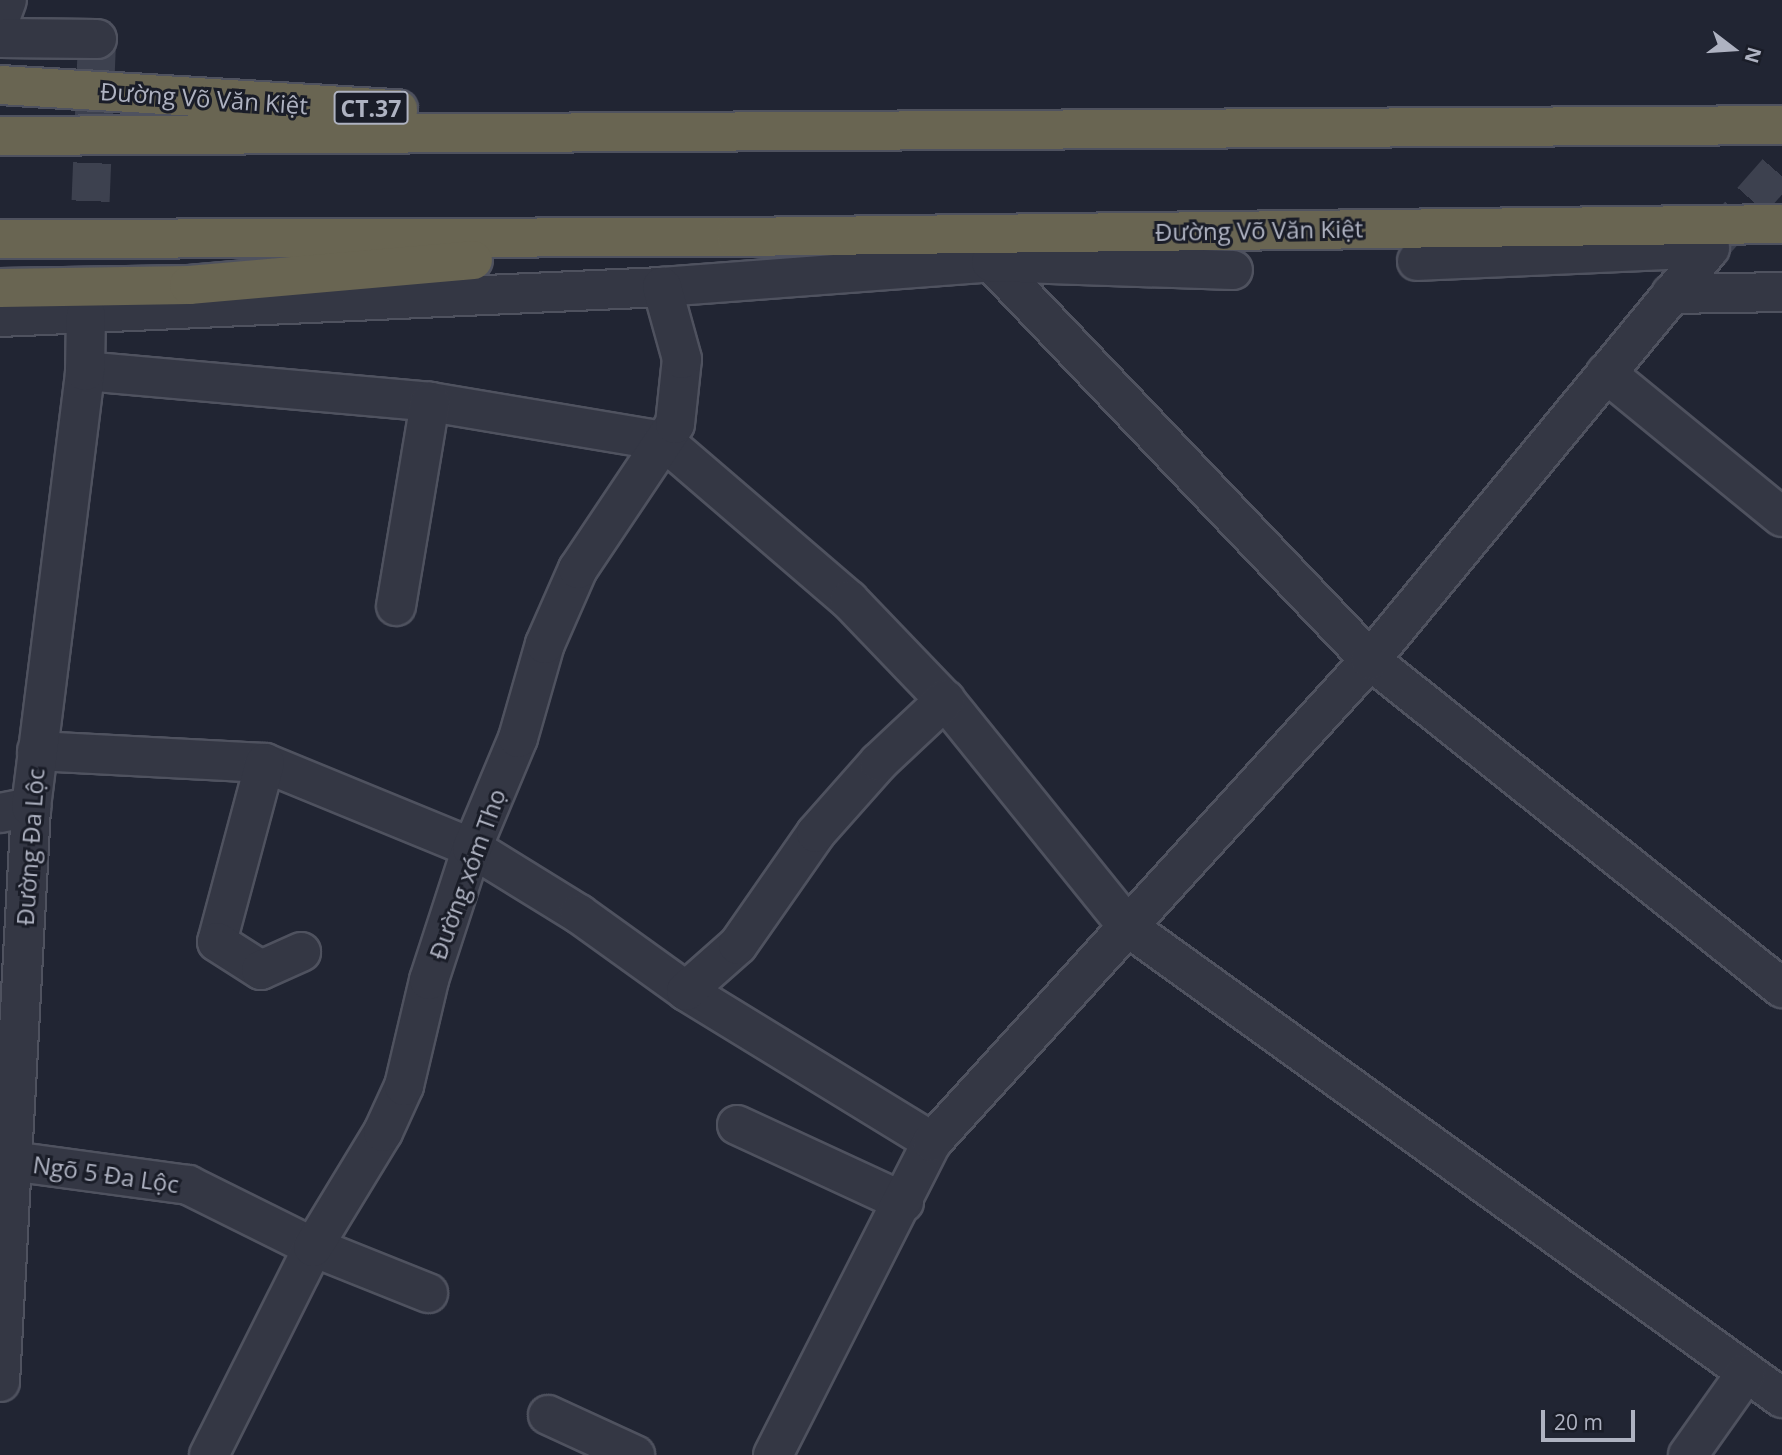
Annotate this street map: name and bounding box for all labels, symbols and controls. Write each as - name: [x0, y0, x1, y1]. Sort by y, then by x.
- north arrow: [1698, 14, 1768, 84]
- text: N: [1738, 44, 1768, 66]
- street label: Đường Võ Văn Kiệt: [99, 76, 309, 120]
- road number: CT.37: [332, 88, 410, 128]
- street label: Đường Võ Văn Kiệt: [1155, 214, 1363, 246]
- street label: Đường Đa Lộc: [10, 767, 50, 927]
- street label: Đường xóm Thọ: [423, 785, 511, 963]
- street label: Ngõ 5 Đa Lộc: [31, 1149, 181, 1199]
- scale bar: [1544, 1396, 1638, 1440]
- text: 20 m: [1554, 1408, 1603, 1436]

